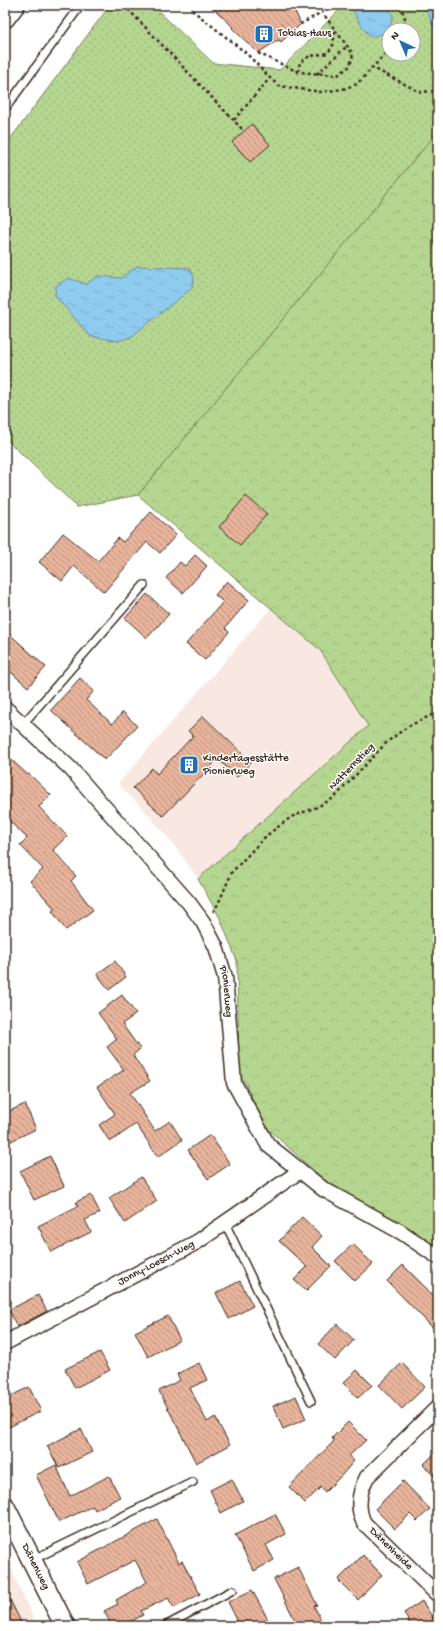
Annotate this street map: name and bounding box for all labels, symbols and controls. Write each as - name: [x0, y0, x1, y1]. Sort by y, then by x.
- north arrow: [381, 22, 421, 62]
- building icon: Tobias-Haus: [253, 23, 275, 45]
- place label: Tobias-Haus: [277, 28, 332, 40]
- text: N: [389, 29, 402, 43]
- street label: Natternstieg: [327, 741, 377, 793]
- place label: Kindertagesstätte Pionierweg: [202, 753, 289, 778]
- building icon: Kindertagesstätte Pionierweg: [178, 754, 200, 776]
- street label: Pionierweg: [216, 963, 234, 1018]
- street label: Jonny-Loesch-Weg: [116, 1238, 197, 1288]
- street label: Dänenheide: [366, 1525, 415, 1573]
- street label: Dänenweg: [18, 1541, 52, 1592]

